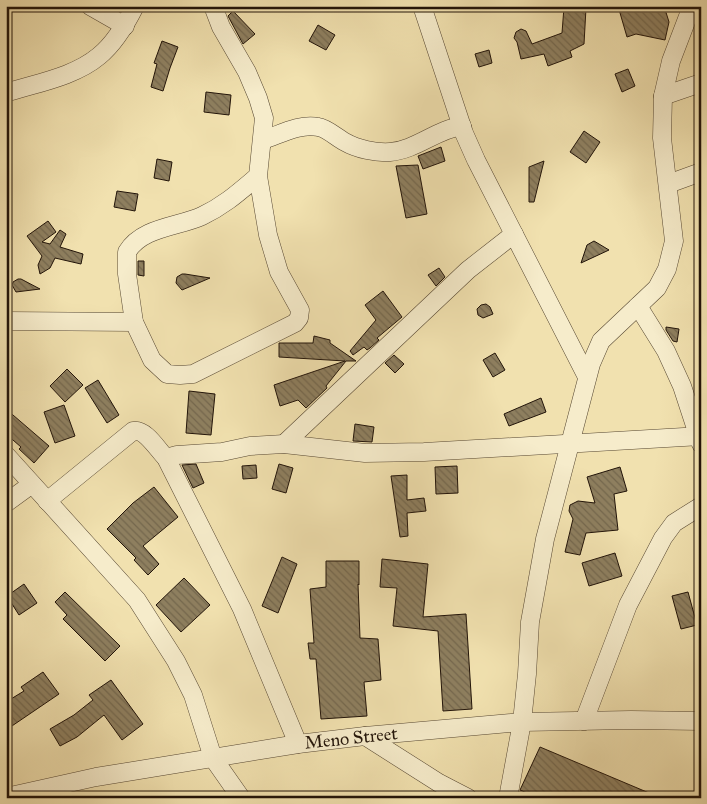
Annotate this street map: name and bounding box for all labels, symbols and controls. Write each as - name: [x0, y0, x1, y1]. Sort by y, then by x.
- street label: Meno Street: [303, 722, 399, 754]

